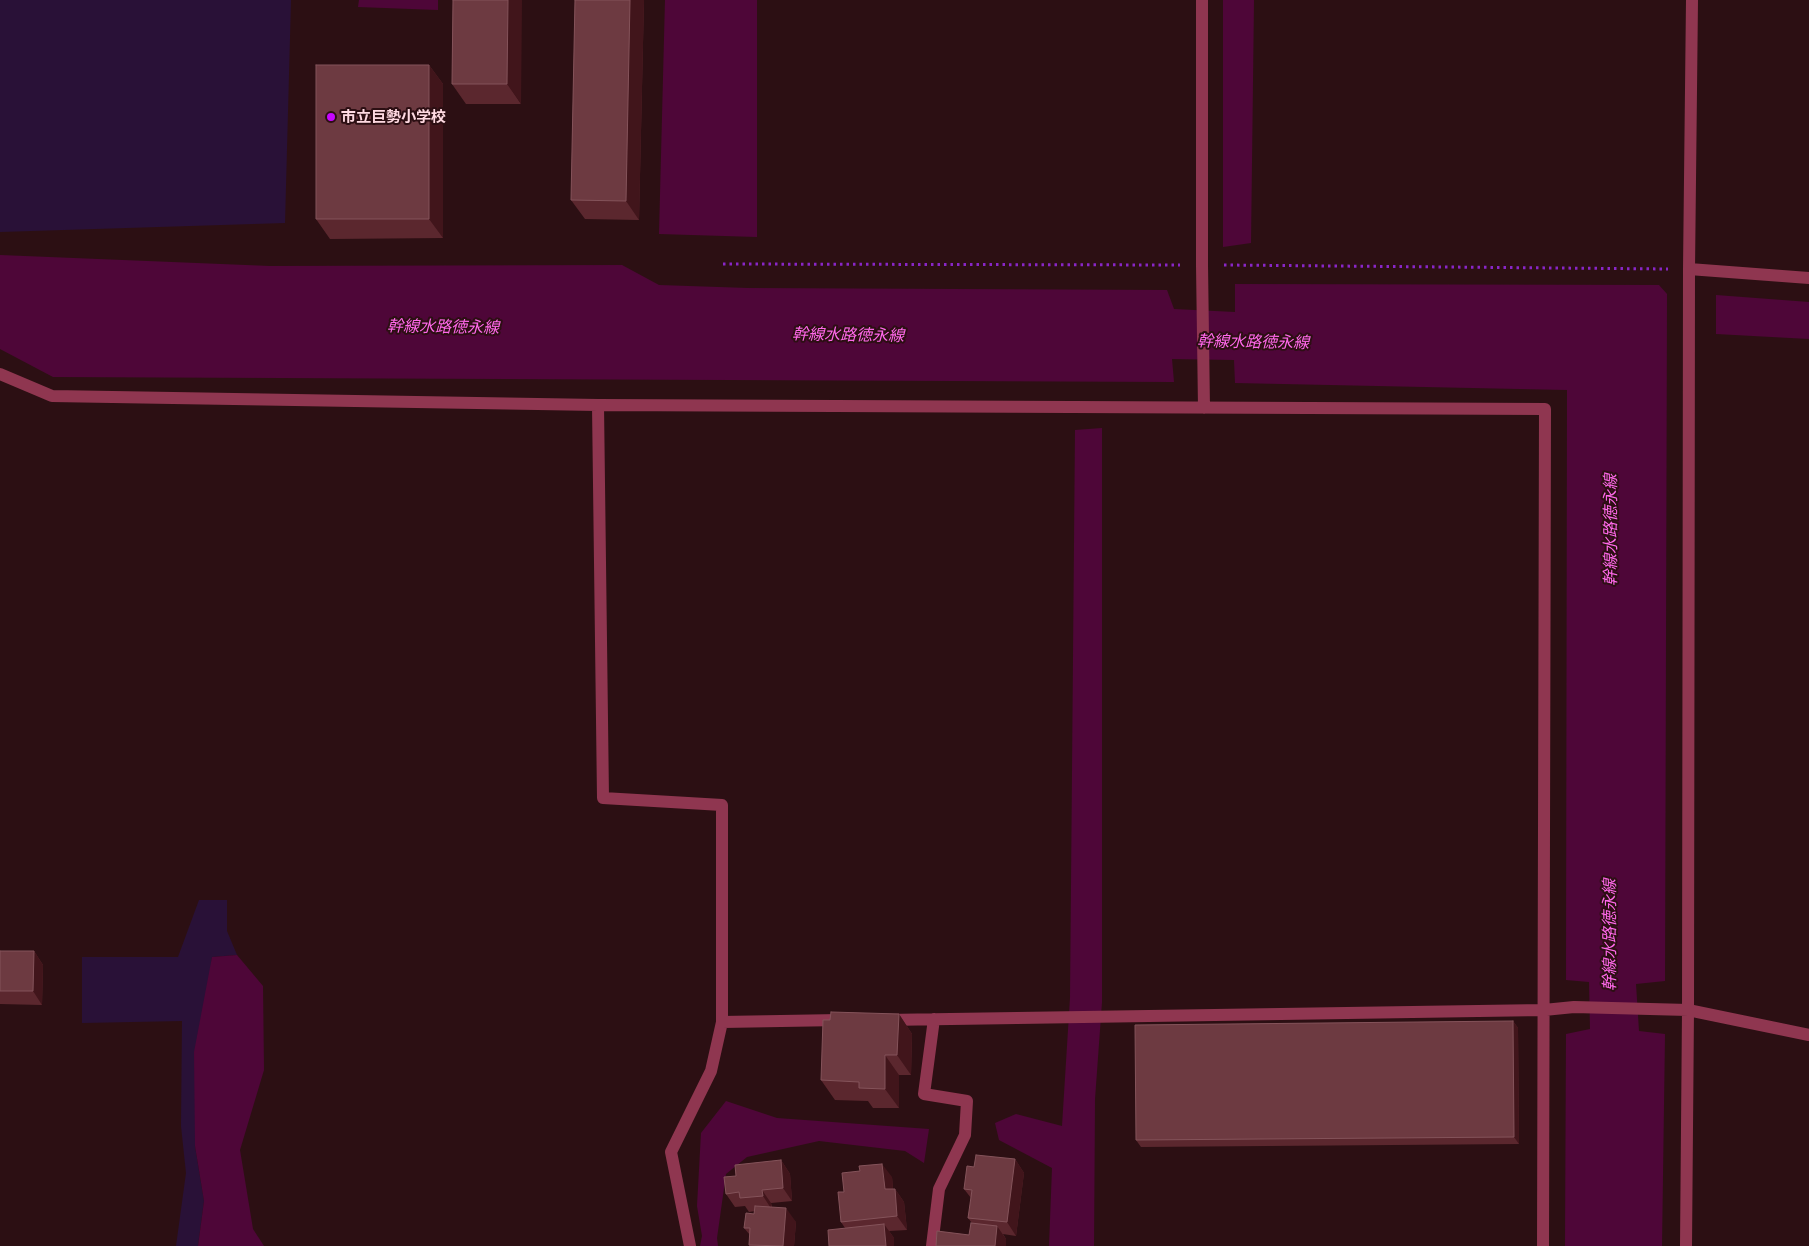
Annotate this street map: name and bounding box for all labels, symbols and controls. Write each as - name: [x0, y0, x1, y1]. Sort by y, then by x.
- place label: 市立巨勢小学校: [341, 108, 446, 126]
- marker: 市立巨勢小学校: [325, 111, 337, 123]
- water label: 幹線水路徳永線: [387, 316, 499, 338]
- water label: 幹線水路徳永線: [792, 324, 904, 346]
- water label: 幹線水路徳永線: [1197, 331, 1309, 353]
- water label: 幹線水路徳永線: [1601, 474, 1621, 586]
- water label: 幹線水路徳永線: [1600, 879, 1620, 991]

